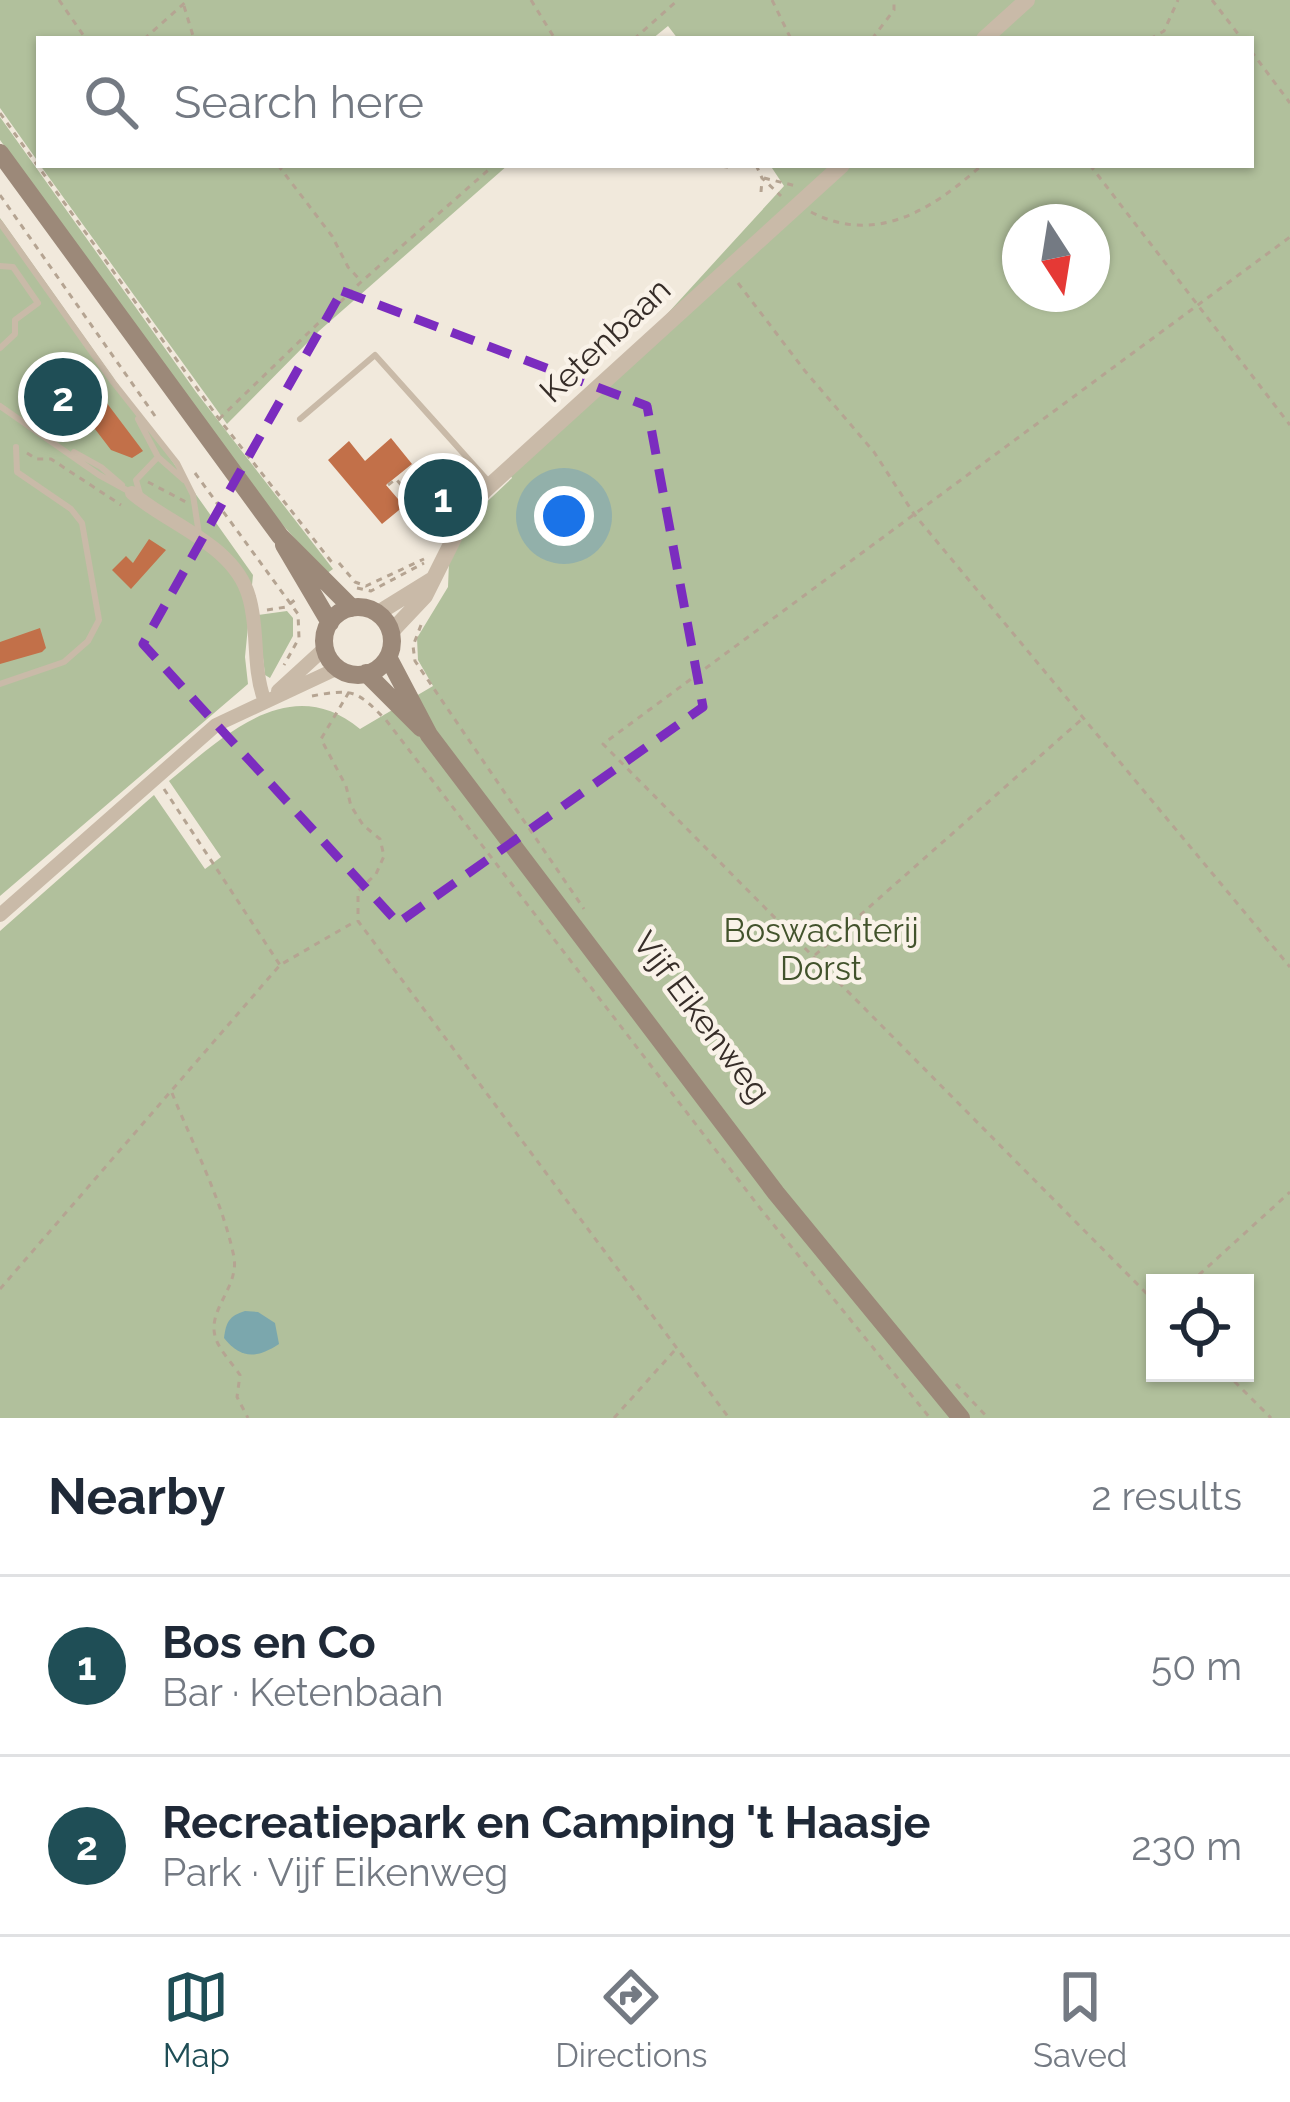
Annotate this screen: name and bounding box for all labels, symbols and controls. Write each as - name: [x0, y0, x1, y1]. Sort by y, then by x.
- search box: [36, 36, 1254, 168]
- icon: search: [78, 69, 144, 135]
- text: Search here: [174, 76, 424, 129]
- north arrow: [1002, 204, 1110, 312]
- street label: Ketenbaan: [532, 270, 678, 410]
- pin: 2: [24, 352, 102, 442]
- pin: 1: [404, 453, 482, 543]
- your location: [534, 486, 594, 546]
- park label: Boswachterij Dorst: [723, 911, 919, 988]
- street label: Vijf Eikenweg: [625, 924, 779, 1110]
- map controls: [1146, 1274, 1254, 1382]
- button: locate: [1146, 1274, 1254, 1382]
- text: Nearby: [48, 1466, 225, 1526]
- text: 2 results: [1091, 1473, 1242, 1519]
- text: Bos en Co: [162, 1616, 376, 1669]
- text: 1: [77, 1643, 97, 1689]
- text: 50 m: [1151, 1643, 1242, 1689]
- text: Bar · Ketenbaan: [162, 1669, 444, 1715]
- text: Recreatiepark en Camping 't Haasje: [162, 1796, 930, 1849]
- text: 2: [76, 1823, 98, 1869]
- text: 230 m: [1131, 1823, 1242, 1869]
- text: Park · Vijf Eikenweg: [162, 1849, 508, 1895]
- tab: Map: [163, 1964, 230, 2075]
- tab: Directions: [555, 1964, 708, 2075]
- tab: Saved: [1033, 1964, 1127, 2075]

